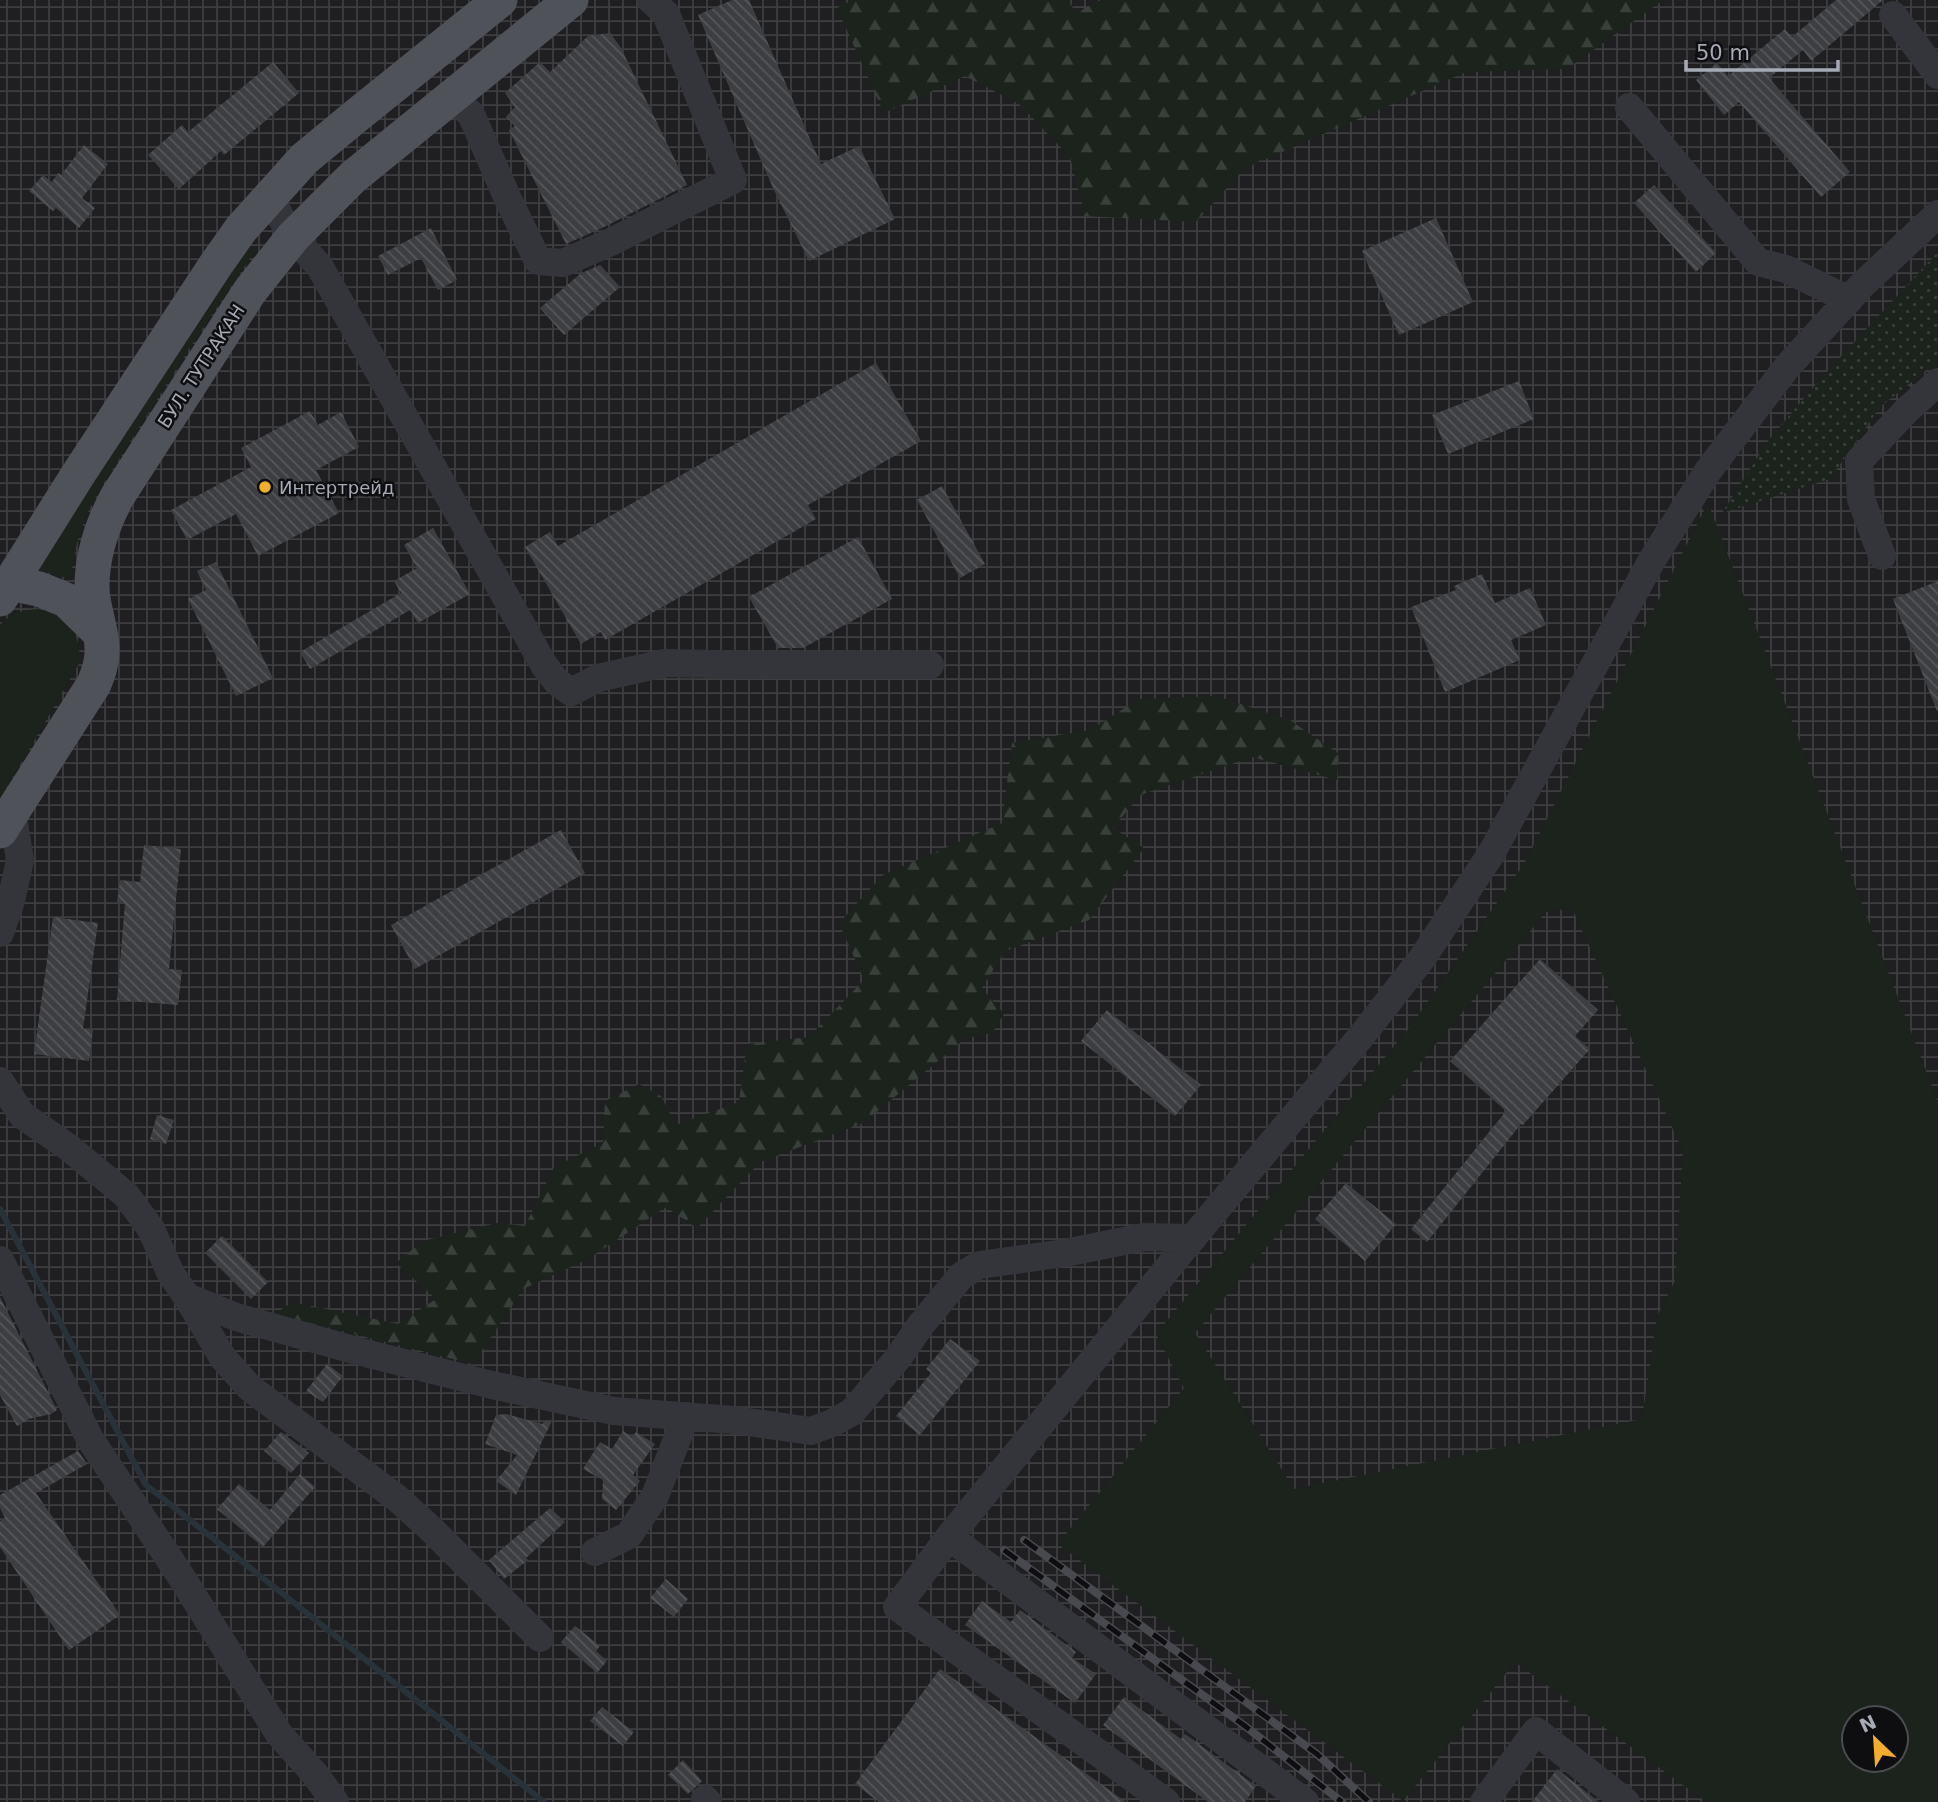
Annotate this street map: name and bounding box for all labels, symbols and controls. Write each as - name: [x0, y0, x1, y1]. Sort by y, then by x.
- scale bar: [1686, 28, 1838, 72]
- text: 50 m: [1696, 41, 1750, 65]
- street label: БУЛ. ТУТРАКАН: [153, 300, 249, 432]
- place label: Интертрейд: [279, 477, 394, 498]
- marker: Интертрейд: [257, 479, 273, 495]
- north arrow: [1840, 1704, 1910, 1774]
- text: N: [1856, 1710, 1880, 1737]

